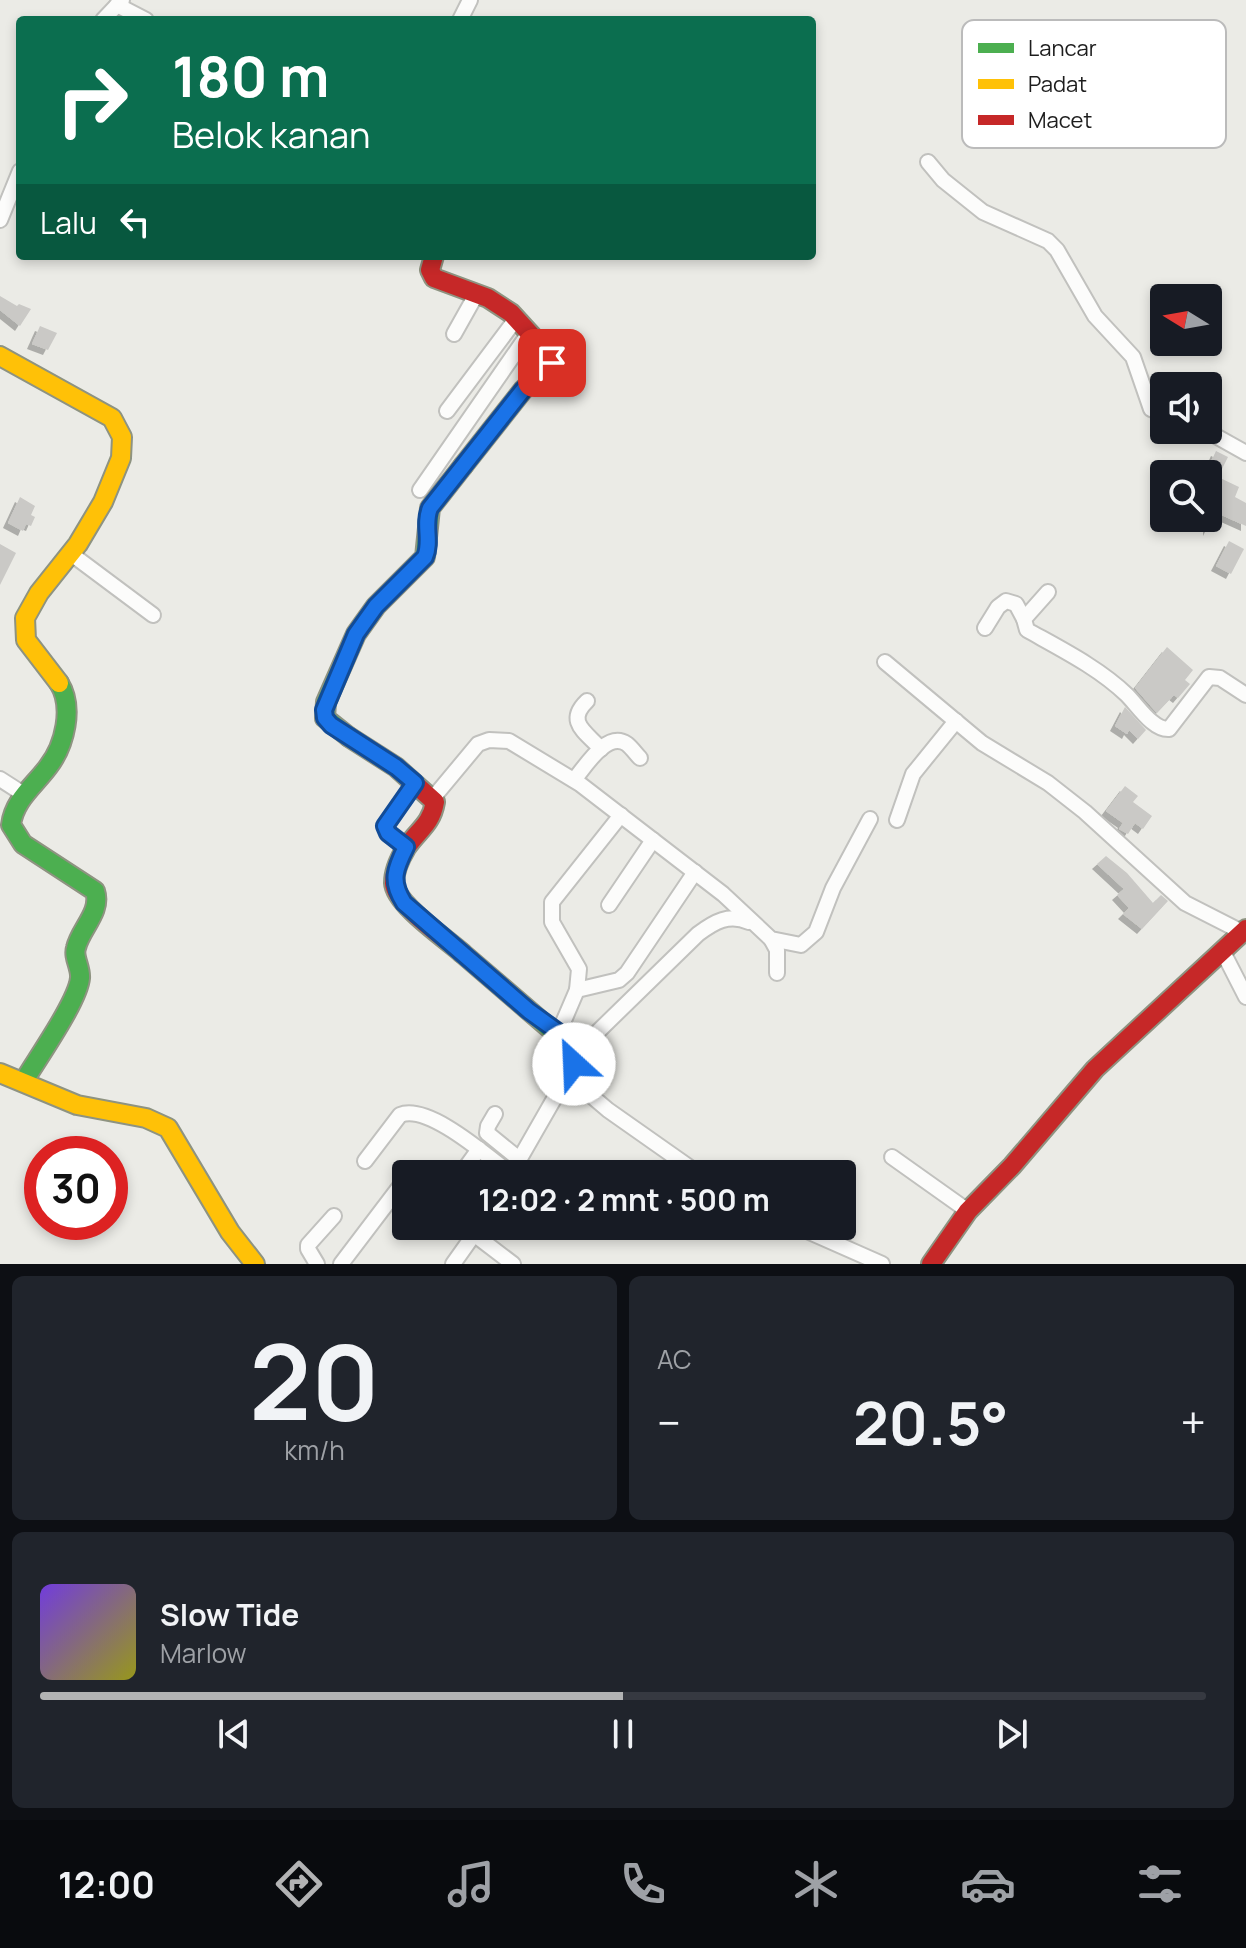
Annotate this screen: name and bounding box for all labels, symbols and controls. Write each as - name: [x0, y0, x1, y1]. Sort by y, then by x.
- legend: [962, 20, 1226, 148]
- text: Lancar: [1028, 33, 1097, 63]
- text: 180 m: [172, 37, 329, 114]
- icon: right: [40, 48, 144, 152]
- text: Padat: [1028, 69, 1087, 99]
- text: Macet: [1028, 105, 1092, 135]
- text: Belok kanan: [172, 110, 371, 159]
- icon: left: [113, 200, 157, 244]
- text: Lalu: [40, 202, 97, 243]
- north arrow: [1150, 284, 1222, 356]
- map controls: [1150, 284, 1222, 532]
- pin: [518, 329, 586, 397]
- icon: arrive: [530, 341, 574, 385]
- button: sound: [1150, 372, 1222, 444]
- button: search: [1150, 460, 1222, 532]
- position arrow: [532, 1022, 616, 1106]
- speed limit sign: 30: [24, 1136, 128, 1240]
- text: 12:02 · 2 mnt · 500 m: [478, 1179, 770, 1220]
- text: 20: [249, 1309, 380, 1451]
- text: AC: [657, 1341, 692, 1377]
- text: 20.5°: [853, 1381, 1008, 1463]
- text: −: [657, 1392, 681, 1452]
- text: +: [1181, 1392, 1206, 1452]
- text: km/h: [284, 1432, 345, 1468]
- text: Slow Tide: [160, 1594, 299, 1635]
- text: Marlow: [160, 1635, 247, 1671]
- icon: previous: [212, 1712, 256, 1756]
- icon: pause: [601, 1712, 645, 1756]
- icon: next: [990, 1712, 1034, 1756]
- icon: directions: [271, 1856, 327, 1912]
- icon: music: [443, 1856, 499, 1912]
- icon: phone: [615, 1856, 671, 1912]
- icon: climate: [788, 1856, 844, 1912]
- icon: car: [960, 1856, 1016, 1912]
- icon: filters: [1132, 1856, 1188, 1912]
- text: 12:00: [58, 1860, 155, 1909]

